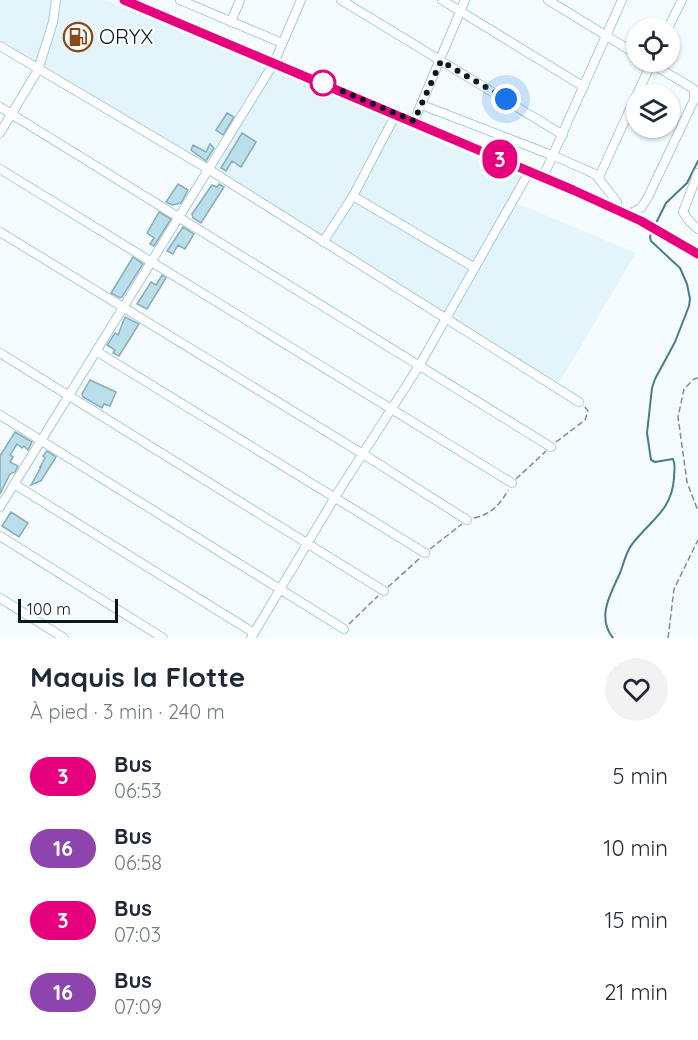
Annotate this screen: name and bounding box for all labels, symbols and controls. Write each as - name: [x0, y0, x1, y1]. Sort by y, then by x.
- map controls: [626, 18, 680, 138]
- button: locate: [626, 18, 680, 72]
- fuel station icon: ORYX: [62, 21, 94, 53]
- place label: ORYX: [99, 23, 153, 49]
- unlabelled marker: [310, 70, 336, 96]
- your location: [491, 84, 521, 114]
- button: layers: [626, 84, 680, 138]
- line badge: 3: [480, 140, 520, 178]
- text: 3: [494, 146, 506, 172]
- scale bar: [18, 596, 118, 624]
- text: 100 m: [27, 599, 71, 619]
- button: heart: [605, 658, 668, 721]
- text: Maquis la Flotte: [30, 659, 245, 694]
- text: À pied · 3 min · 240 m: [30, 699, 225, 724]
- text: Bus: [114, 750, 152, 778]
- text: 5 min: [613, 762, 668, 790]
- text: 3: [57, 763, 69, 789]
- text: 06:53: [114, 778, 162, 803]
- text: Bus: [114, 822, 152, 850]
- text: 10 min: [603, 834, 668, 862]
- text: 16: [53, 835, 73, 861]
- text: 06:58: [114, 850, 162, 875]
- text: Bus: [114, 894, 152, 922]
- text: 15 min: [604, 906, 668, 934]
- text: 3: [57, 907, 69, 933]
- text: 07:03: [114, 922, 161, 947]
- text: Bus: [114, 966, 152, 994]
- text: 21 min: [604, 978, 668, 1006]
- text: 16: [53, 979, 73, 1005]
- text: 07:09: [114, 994, 162, 1019]

